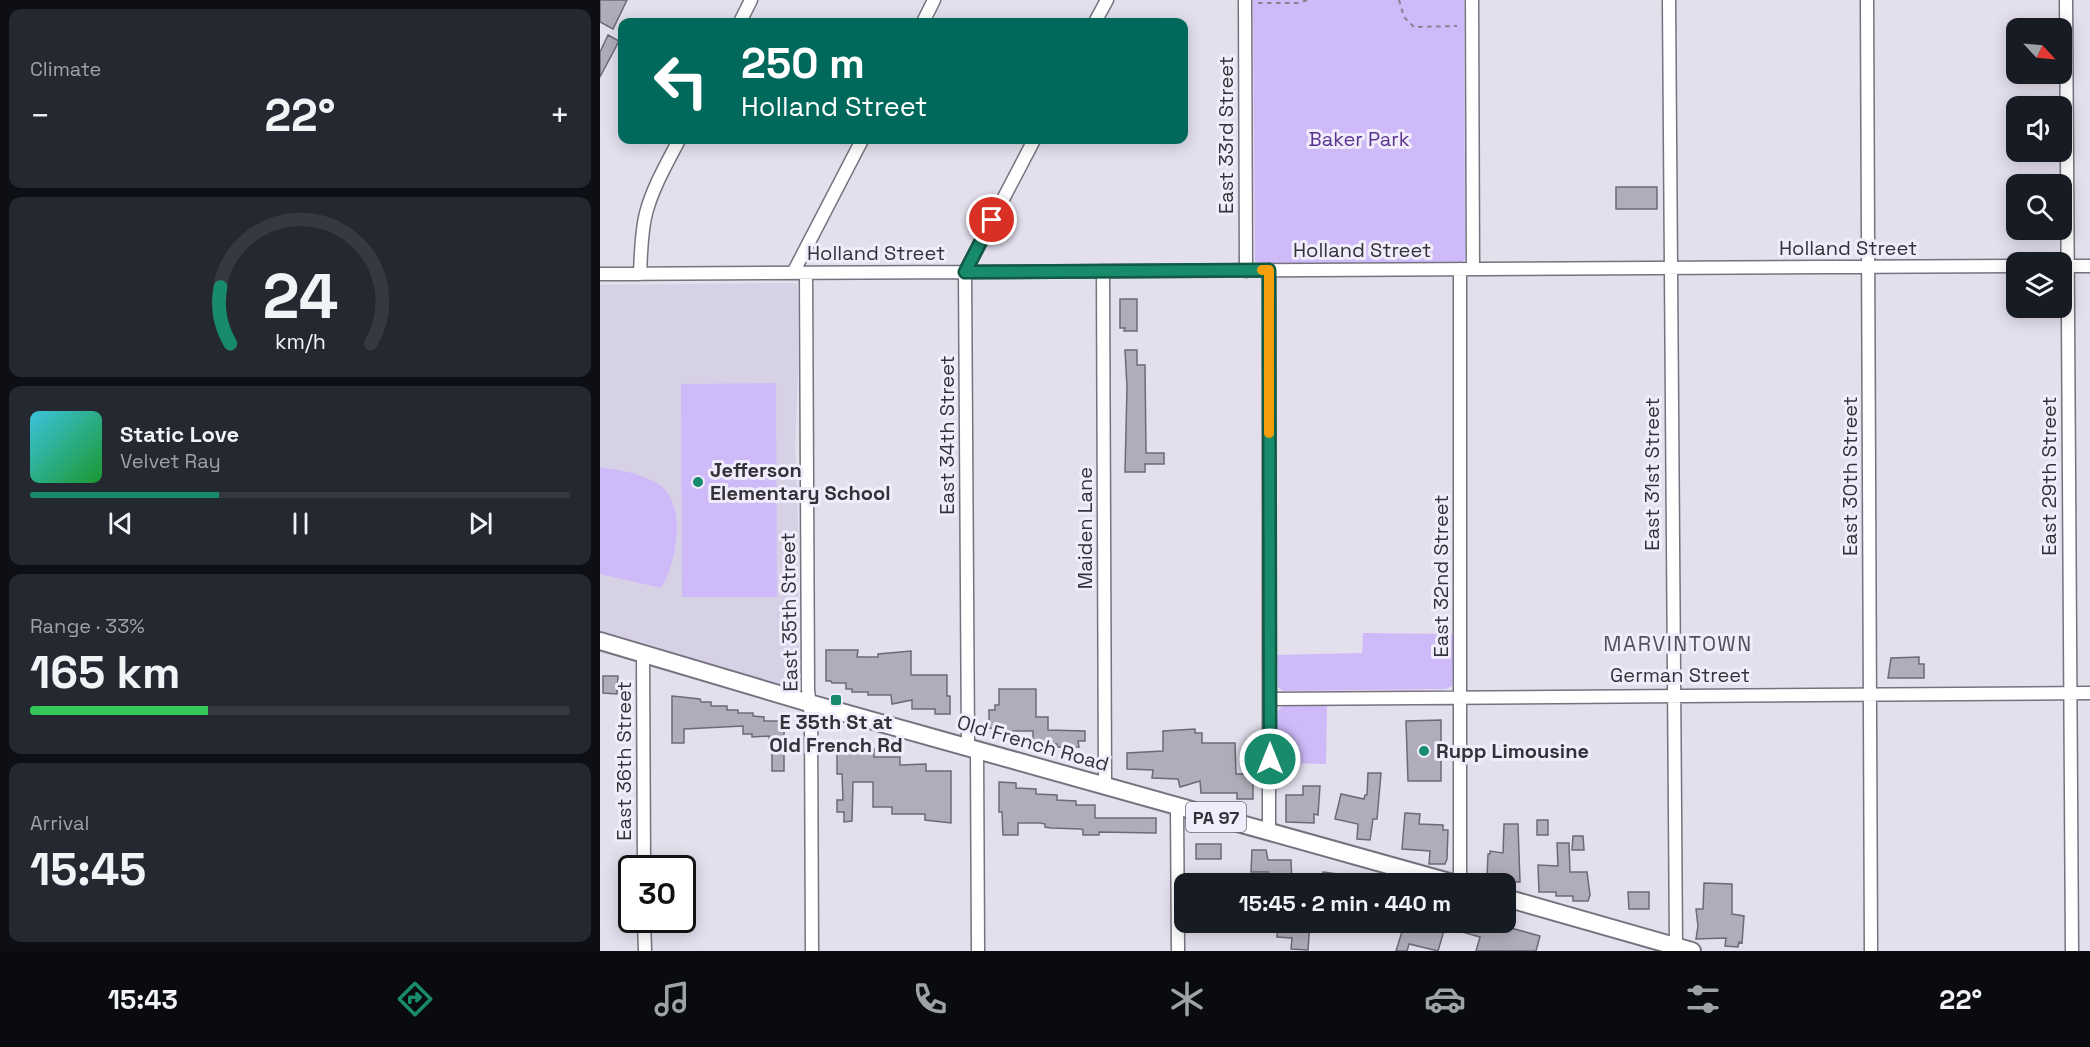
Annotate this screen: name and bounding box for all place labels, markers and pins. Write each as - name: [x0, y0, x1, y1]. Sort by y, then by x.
- pin: [966, 194, 1017, 245]
- place label: Jefferson Elementary School: [710, 457, 891, 506]
- marker: Jefferson Elementary School: [691, 475, 705, 489]
- marker: E 35th St at Old French Rd: [829, 693, 843, 707]
- place label: E 35th St at Old French Rd: [769, 709, 903, 758]
- place label: Rupp Limousine: [1436, 738, 1589, 764]
- marker: Rupp Limousine: [1417, 744, 1431, 758]

